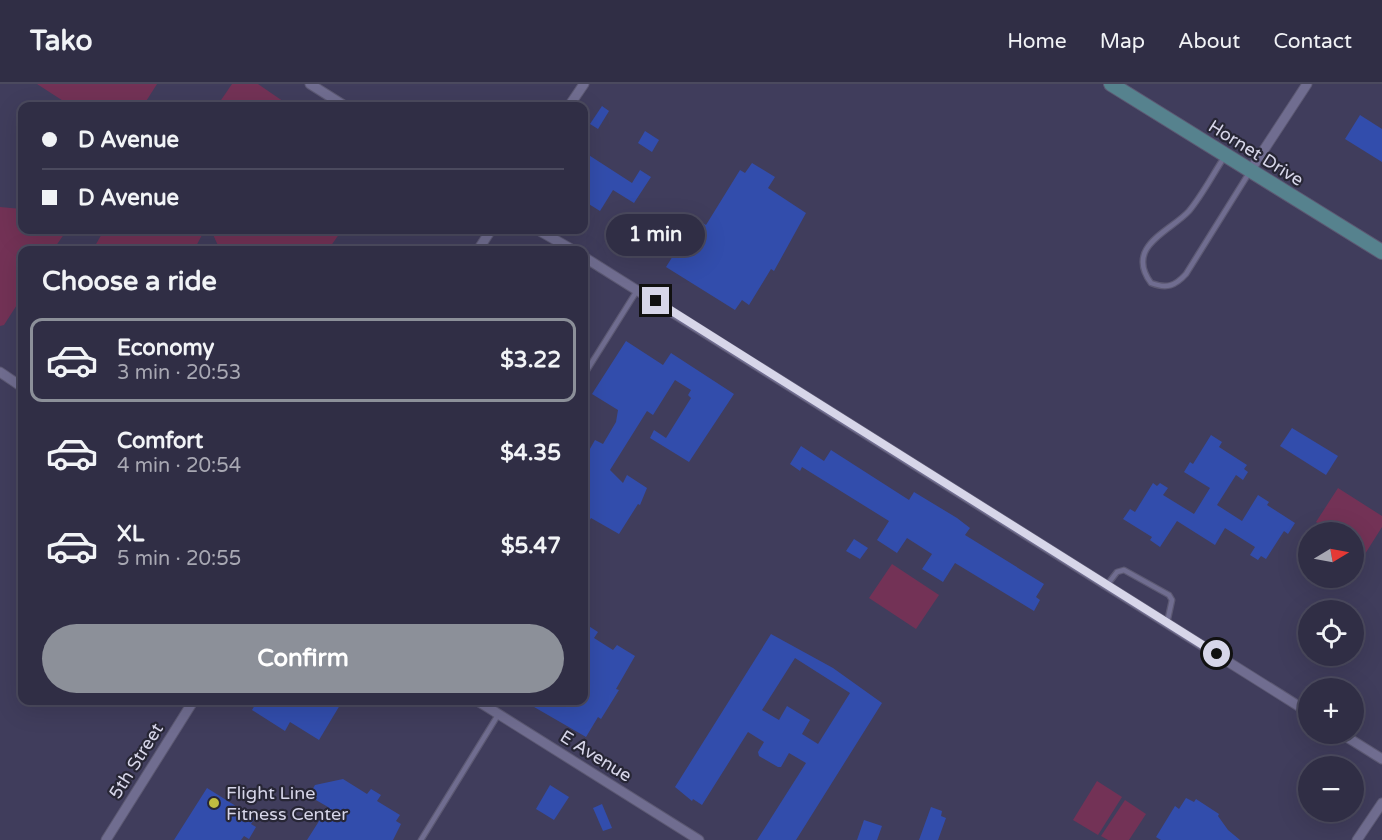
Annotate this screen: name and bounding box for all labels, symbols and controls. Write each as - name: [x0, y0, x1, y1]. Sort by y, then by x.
- text: Tako: [30, 24, 93, 58]
- text: Home: [1007, 29, 1067, 54]
- text: Map: [1100, 29, 1145, 54]
- text: About: [1178, 29, 1240, 54]
- text: Contact: [1273, 29, 1352, 54]
- street label: Hornet Drive: [1204, 115, 1308, 191]
- text: D Avenue: [78, 127, 179, 153]
- text: D Avenue: [78, 185, 179, 211]
- callout: 1 min: [606, 214, 706, 256]
- text: 1 min: [629, 223, 682, 247]
- text: Choose a ride: [42, 265, 217, 298]
- route end: [642, 287, 669, 314]
- icon: car: [45, 333, 99, 387]
- text: Economy: [117, 335, 214, 361]
- text: $3.22: [500, 347, 561, 373]
- text: 3 min · 20:53: [117, 361, 241, 385]
- icon: car: [45, 426, 99, 480]
- text: Comfort: [117, 428, 203, 454]
- text: $4.35: [500, 440, 561, 466]
- text: 4 min · 20:54: [117, 454, 241, 478]
- icon: car: [45, 519, 99, 573]
- text: XL: [117, 521, 144, 547]
- north arrow: [1298, 522, 1364, 588]
- map controls: [1298, 522, 1364, 822]
- text: $5.47: [501, 533, 561, 559]
- text: 5 min · 20:55: [117, 547, 241, 571]
- button: locate: [1298, 600, 1364, 666]
- button: Confirm: [42, 624, 564, 693]
- route start: [1203, 640, 1230, 667]
- button: +: [1298, 678, 1364, 744]
- street label: 5th Street: [104, 719, 168, 803]
- street label: E Avenue: [556, 725, 636, 787]
- button: −: [1298, 756, 1364, 822]
- place label: Flight Line Fitness Center: [226, 782, 348, 825]
- marker: Flight Line Fitness Center: [207, 796, 221, 810]

